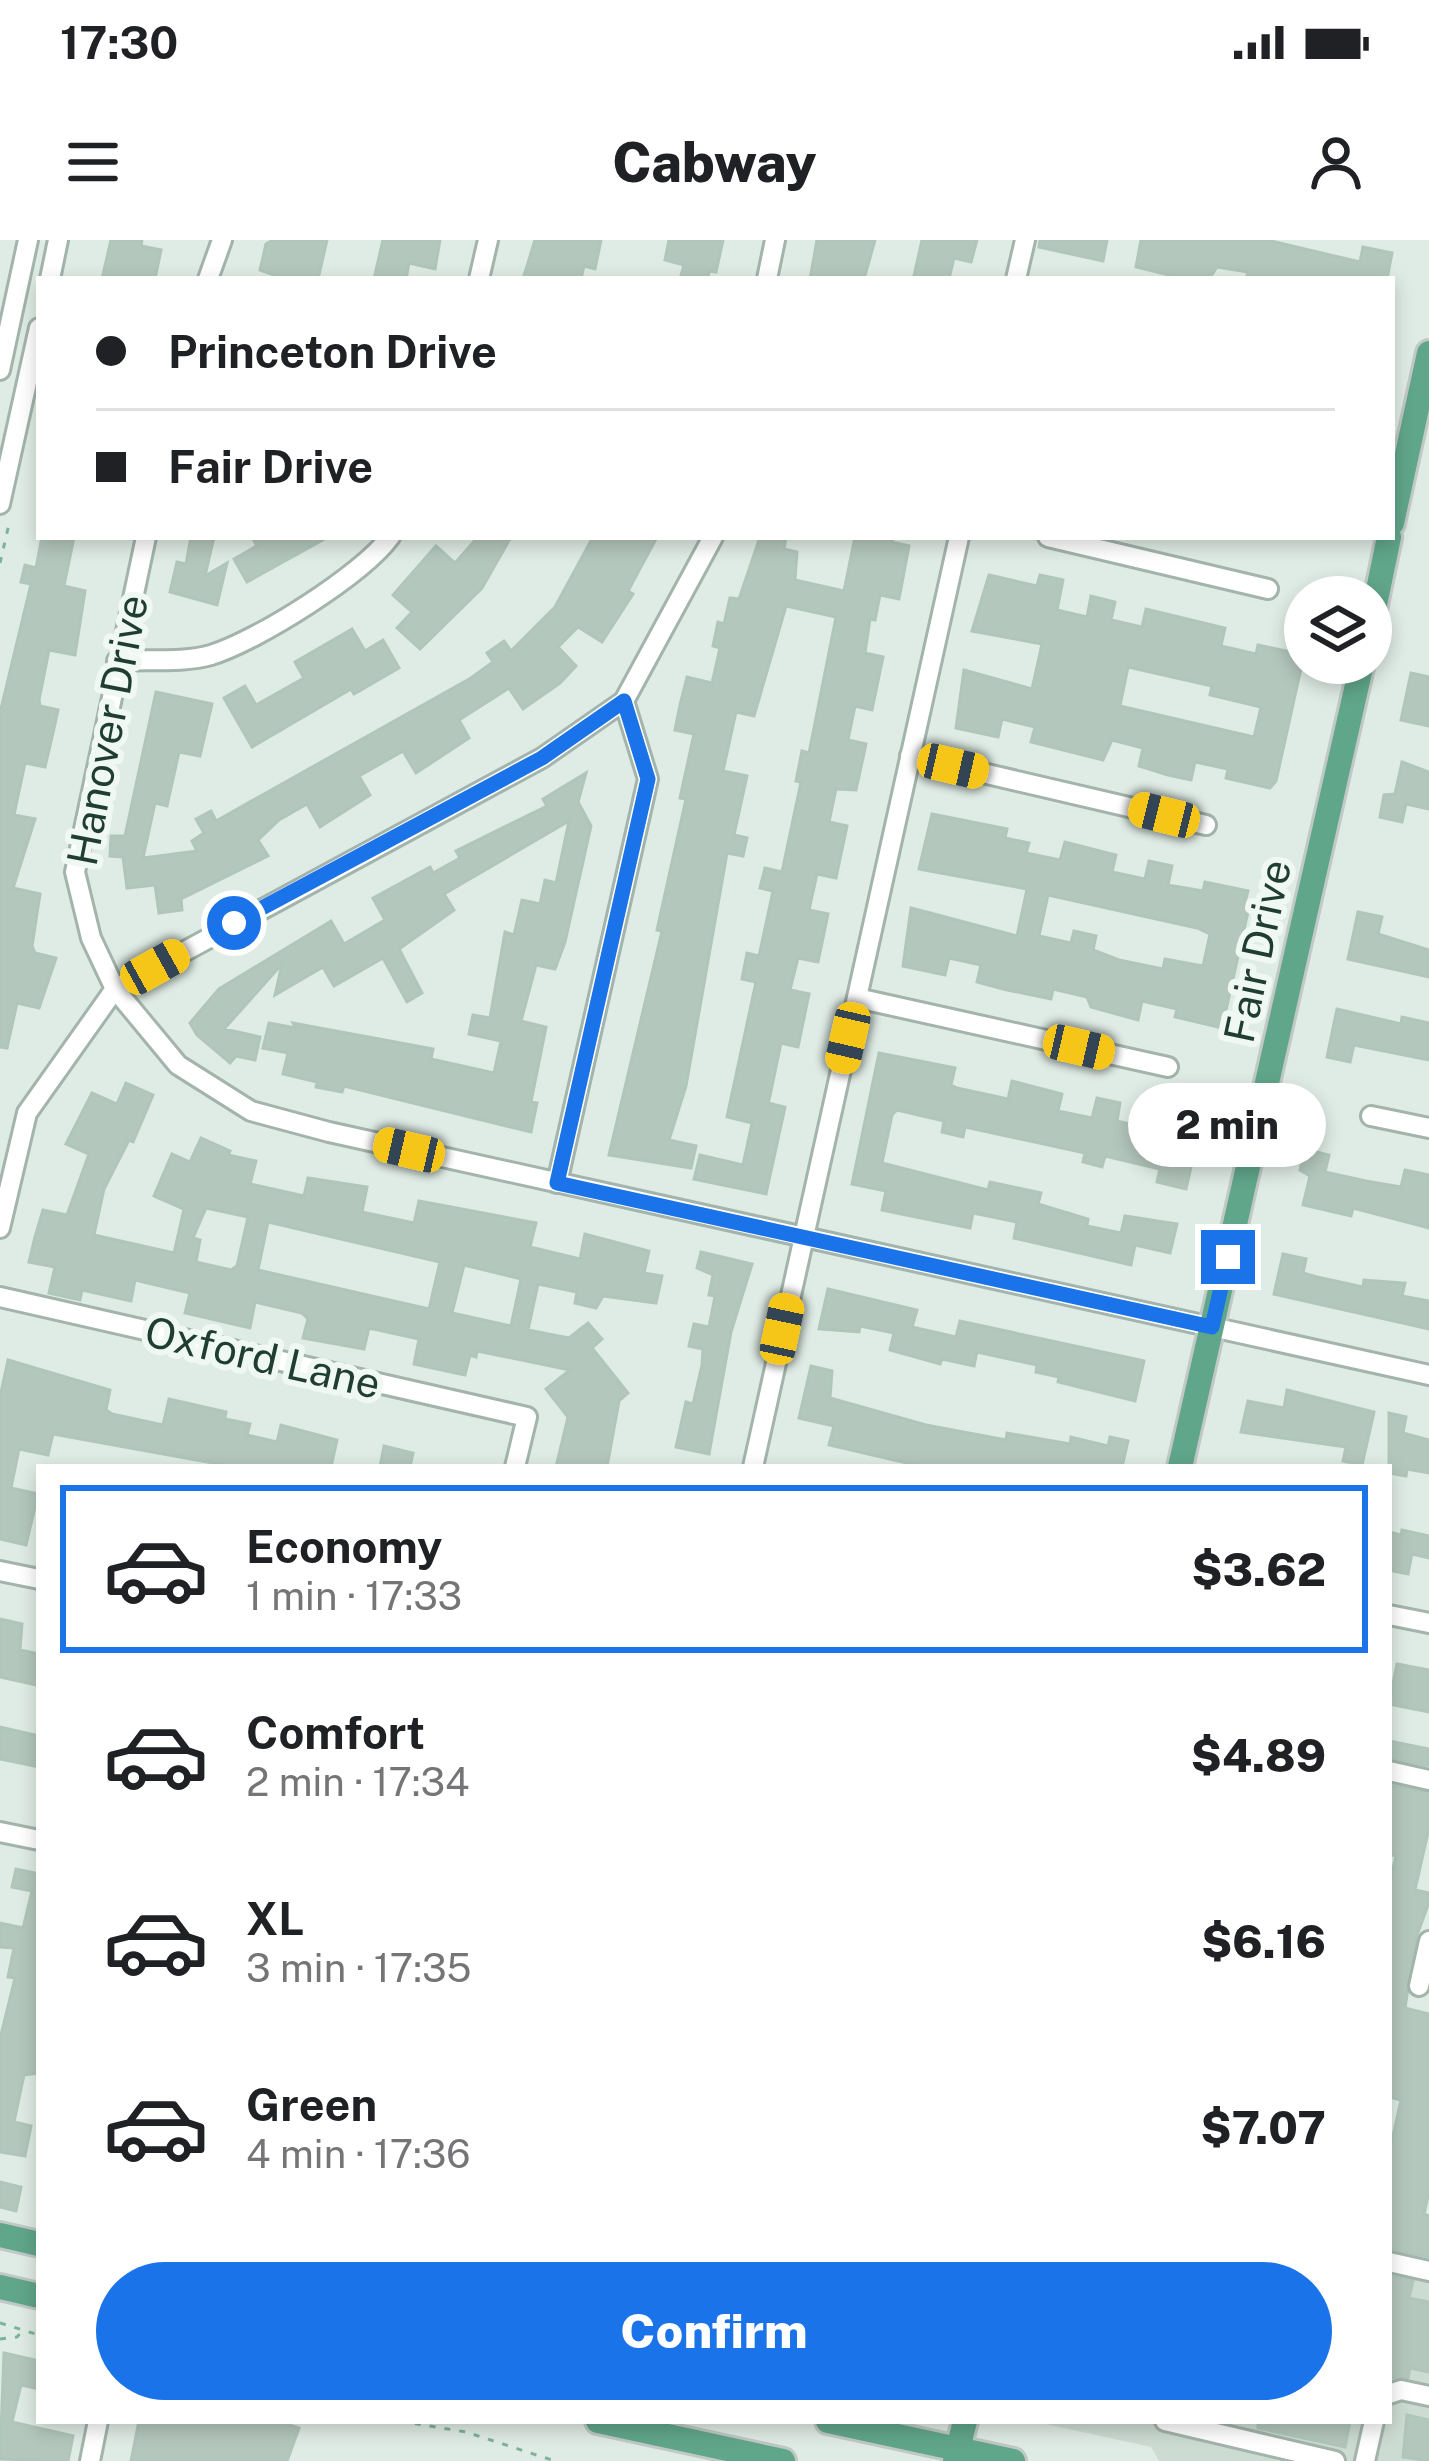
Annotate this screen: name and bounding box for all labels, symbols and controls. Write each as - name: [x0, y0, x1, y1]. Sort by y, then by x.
- text: 17:30: [60, 16, 178, 69]
- icon: menu: [60, 129, 126, 195]
- icon: person: [1303, 129, 1369, 195]
- text: Cabway: [612, 131, 817, 194]
- text: Princeton Drive: [168, 325, 497, 378]
- text: Fair Drive: [168, 440, 373, 493]
- map controls: [1284, 576, 1392, 684]
- button: layers: [1284, 576, 1392, 684]
- street label: Hanover Drive: [57, 591, 157, 869]
- car: [914, 740, 992, 792]
- car: [1125, 789, 1203, 841]
- street label: Fair Drive: [1214, 855, 1300, 1047]
- route start: [207, 896, 261, 950]
- car: [115, 934, 195, 1000]
- car: [822, 999, 874, 1077]
- car: [1040, 1021, 1118, 1073]
- callout: 2 min: [1129, 1083, 1327, 1167]
- text: 2 min: [1175, 1102, 1279, 1148]
- car: [370, 1124, 448, 1176]
- route end: [1201, 1230, 1255, 1284]
- car: [757, 1290, 807, 1368]
- street label: Oxford Lane: [140, 1306, 386, 1408]
- icon: car: [102, 1515, 210, 1623]
- text: Economy: [246, 1520, 442, 1573]
- text: $3.62: [1191, 1543, 1326, 1596]
- text: 1 min · 17:33: [246, 1573, 462, 1619]
- icon: car: [102, 1701, 210, 1809]
- text: Comfort: [246, 1706, 425, 1759]
- text: $4.89: [1191, 1729, 1326, 1782]
- text: 2 min · 17:34: [246, 1759, 470, 1805]
- icon: car: [102, 1887, 210, 1995]
- text: XL: [246, 1892, 304, 1945]
- text: $6.16: [1201, 1915, 1326, 1968]
- text: 3 min · 17:35: [246, 1945, 471, 1991]
- icon: car: [102, 2073, 210, 2181]
- text: Green: [246, 2078, 377, 2131]
- text: $7.07: [1200, 2101, 1326, 2154]
- text: 4 min · 17:36: [246, 2131, 470, 2177]
- button: Confirm: [96, 2262, 1332, 2400]

